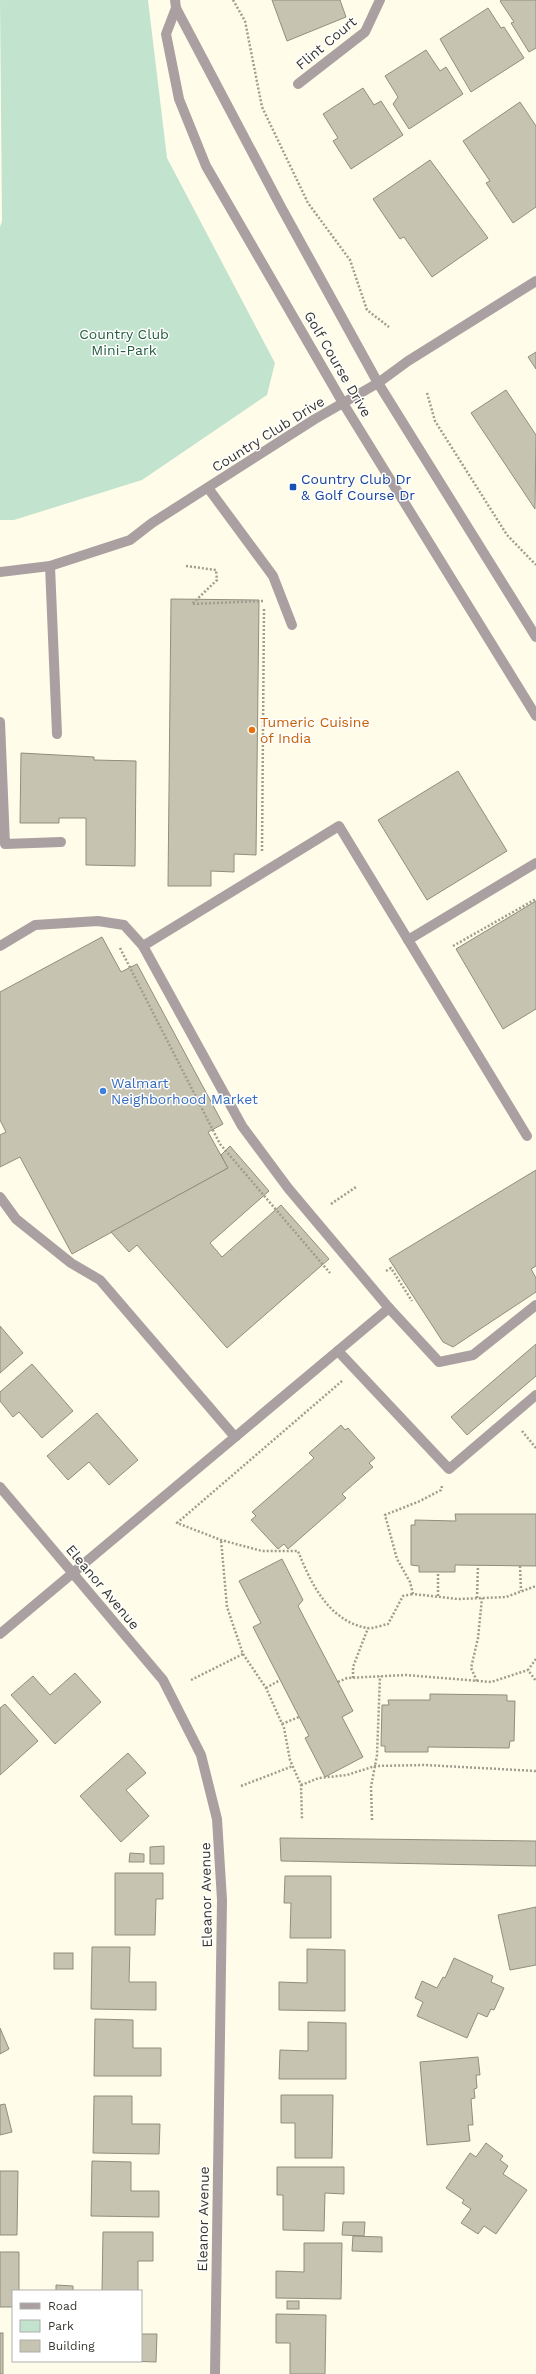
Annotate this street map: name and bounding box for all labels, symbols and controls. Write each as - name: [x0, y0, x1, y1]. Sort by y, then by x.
- street label: Flint Court: [293, 13, 359, 73]
- street label: Golf Course Drive: [301, 308, 375, 420]
- park label: Country Club Mini-Park: [79, 326, 169, 358]
- street label: Country Club Drive: [209, 393, 327, 475]
- place label: Country Club Dr & Golf Course Dr: [301, 471, 415, 503]
- marker: Country Club Dr & Golf Course Dr: [288, 482, 298, 492]
- place label: Tumeric Cuisine of India: [260, 714, 369, 746]
- marker: Tumeric Cuisine of India: [247, 725, 257, 735]
- place label: Walmart Neighborhood Market: [111, 1075, 258, 1107]
- marker: Walmart Neighborhood Market: [98, 1086, 108, 1096]
- street label: Eleanor Avenue: [63, 1541, 143, 1633]
- street label: Eleanor Avenue: [197, 1842, 215, 1948]
- street label: Eleanor Avenue: [194, 2166, 212, 2272]
- legend: [12, 2290, 142, 2362]
- text: Road: [48, 2299, 77, 2313]
- text: Park: [48, 2319, 74, 2333]
- text: Building: [48, 2339, 95, 2353]

